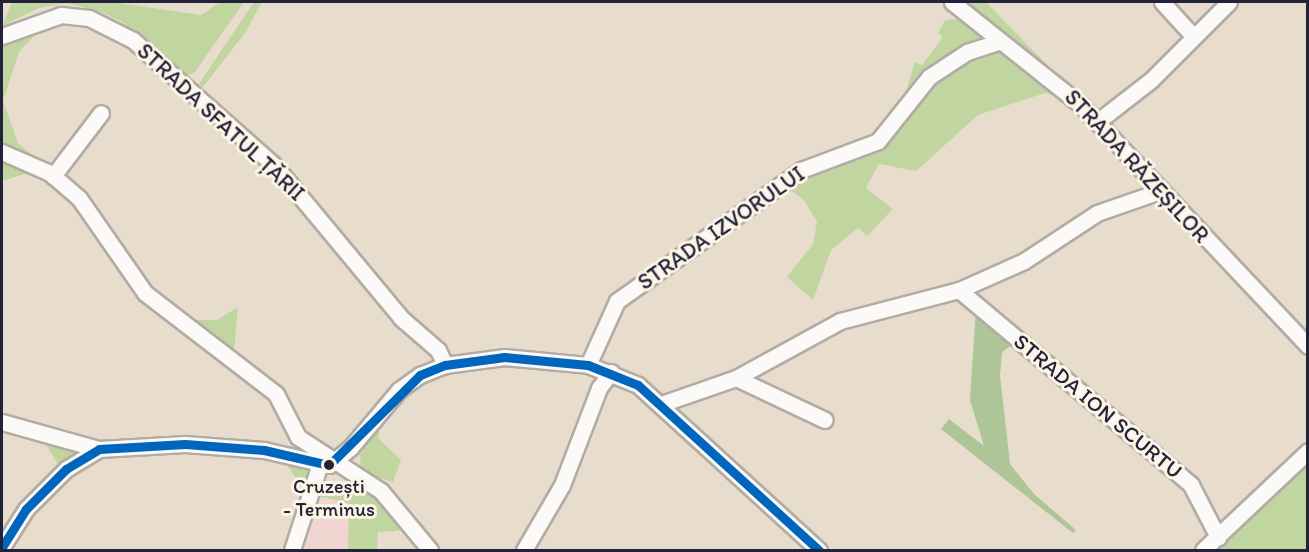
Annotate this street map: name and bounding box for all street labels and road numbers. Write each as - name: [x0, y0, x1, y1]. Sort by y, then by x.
- street label: STRADA SFATUL ȚĂRII: [132, 38, 310, 206]
- street label: STRADA RĂZEȘILOR: [1060, 85, 1214, 247]
- street label: STRADA IZVORULUI: [634, 161, 808, 295]
- street label: STRADA ION SCURTU: [1009, 328, 1187, 484]

